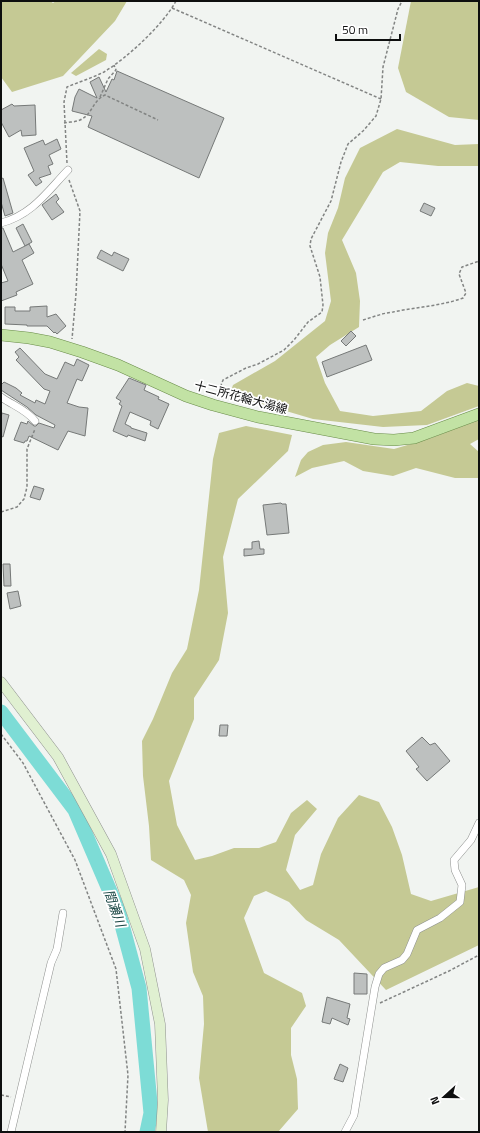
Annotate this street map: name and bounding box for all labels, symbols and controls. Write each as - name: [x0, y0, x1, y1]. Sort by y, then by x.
- scale bar: [336, 16, 400, 42]
- text: 50 m: [342, 20, 368, 39]
- street label: 十二所花輪大湯線: [192, 375, 290, 419]
- water label: 間瀬川: [99, 886, 132, 932]
- north arrow: [424, 1077, 464, 1117]
- text: N: [426, 1094, 443, 1107]

